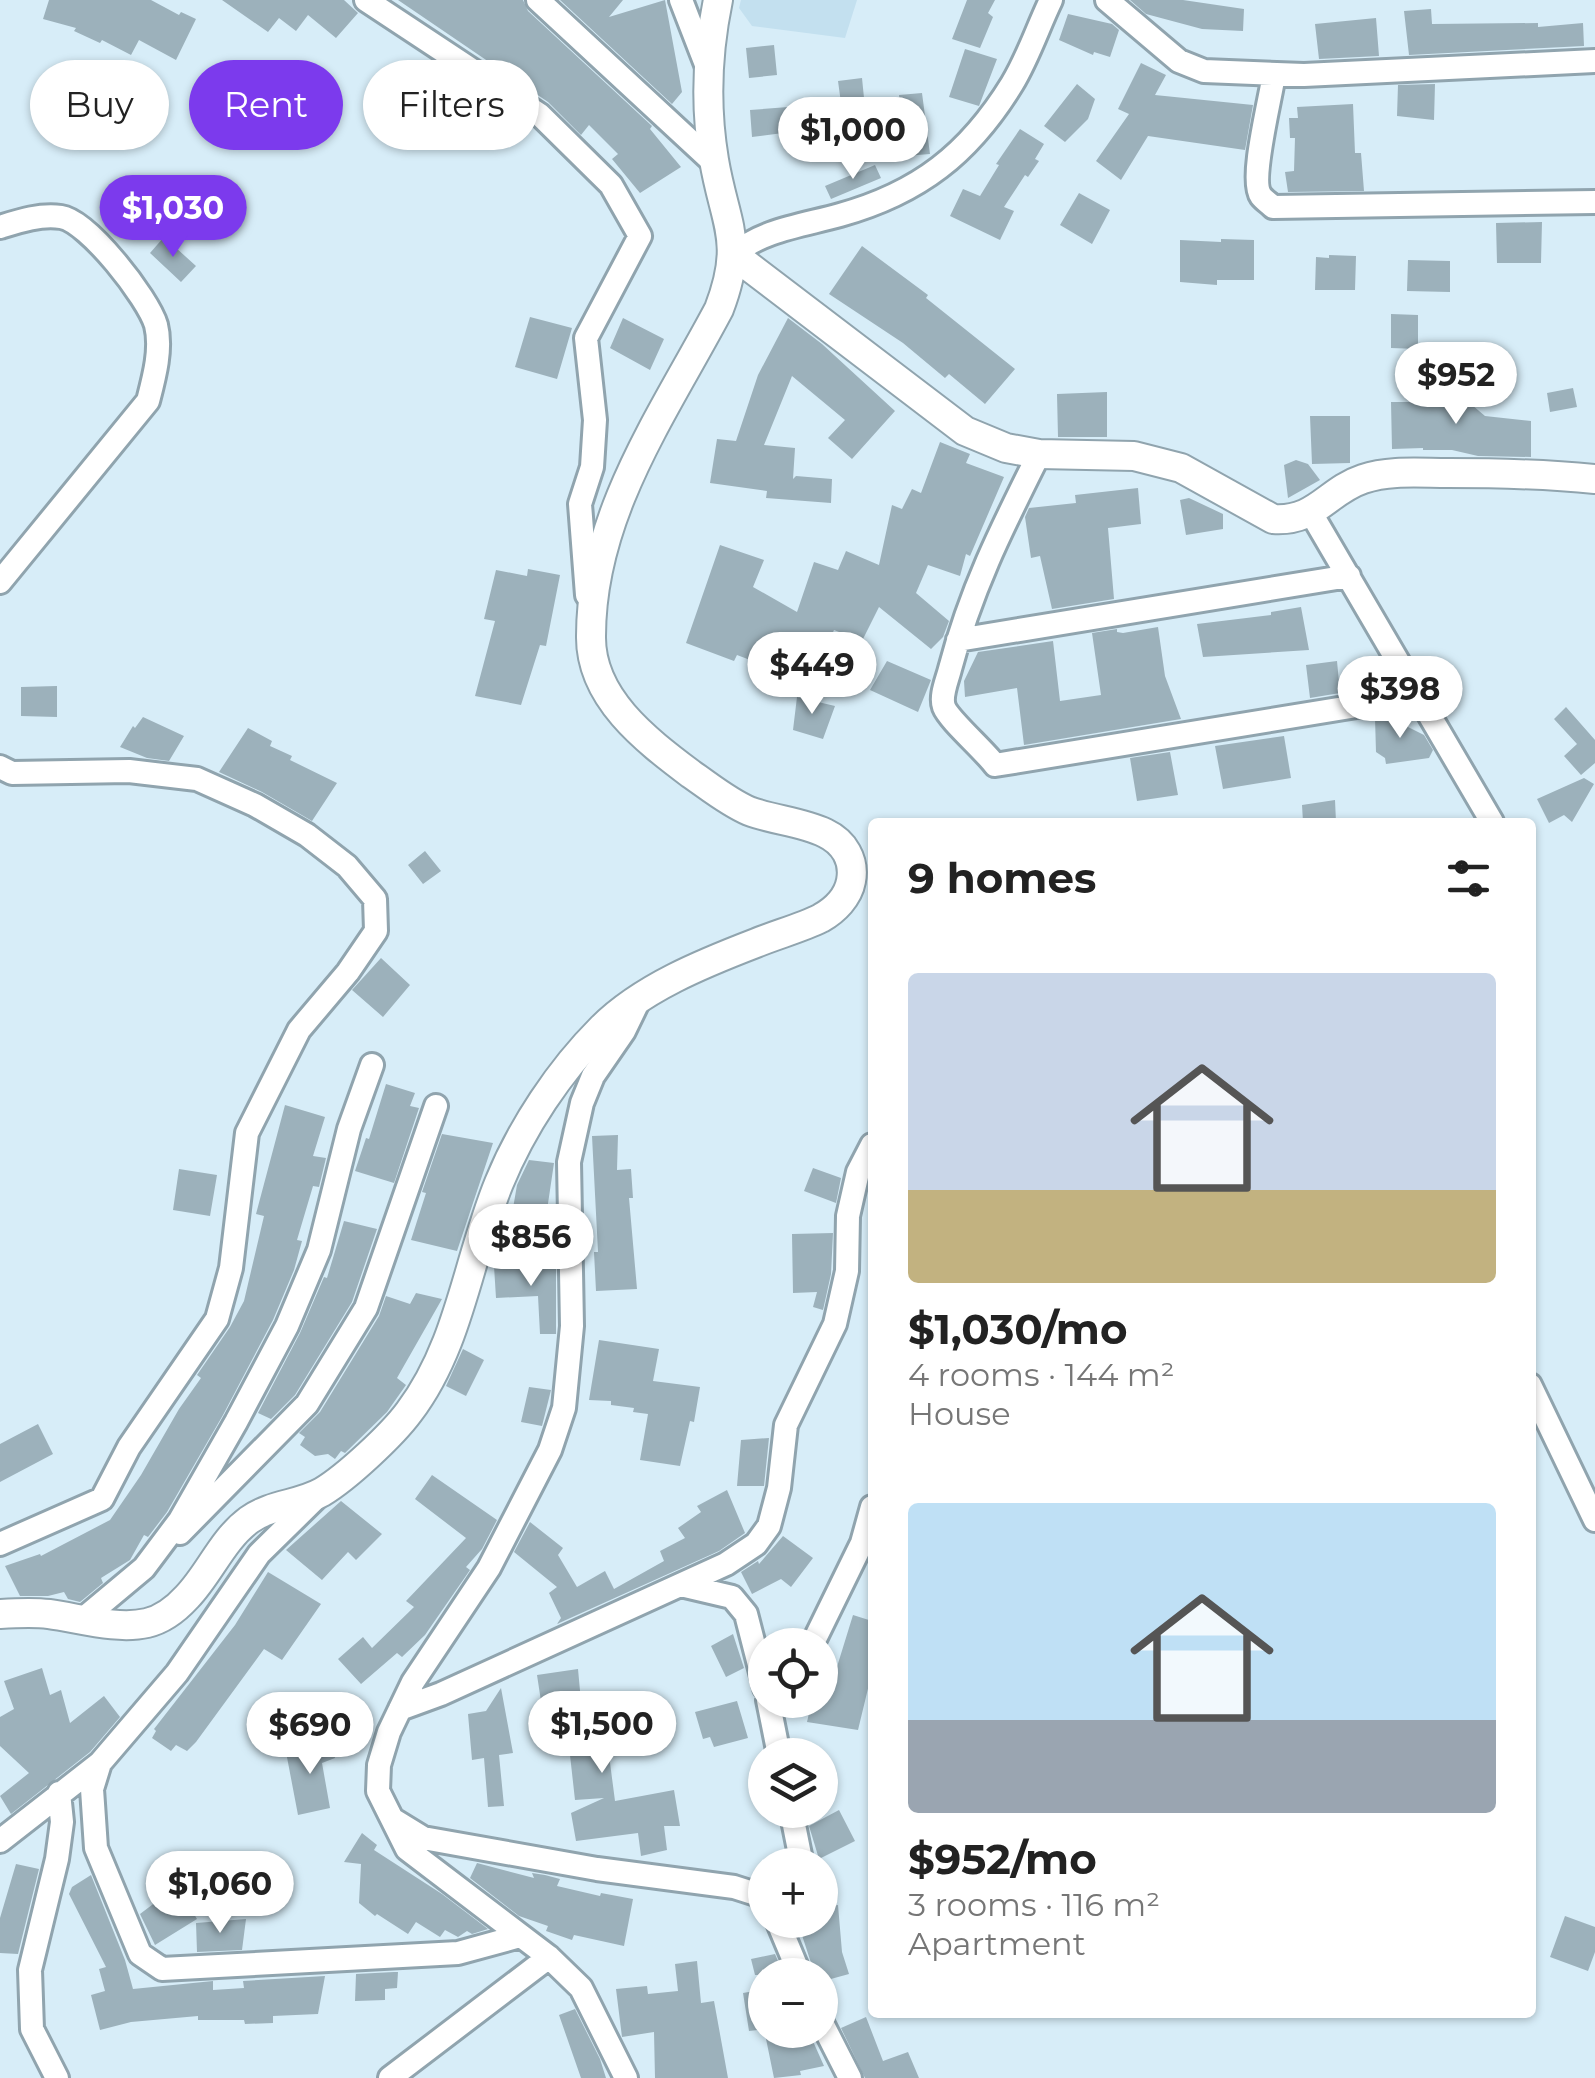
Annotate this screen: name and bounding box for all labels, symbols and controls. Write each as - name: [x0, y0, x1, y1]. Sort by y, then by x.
- chip: Buy: [30, 60, 169, 150]
- chip: Rent: [189, 60, 343, 150]
- chip: Filters: [363, 60, 539, 150]
- pin: $1,000: [772, 97, 934, 182]
- text: $1,000: [800, 110, 906, 149]
- pin: $1,030: [92, 175, 254, 260]
- text: $1,030: [122, 188, 224, 227]
- pin: $952: [1397, 342, 1515, 427]
- text: $952: [1417, 355, 1495, 394]
- pin: $449: [753, 632, 871, 717]
- text: $449: [769, 645, 855, 684]
- pin: $398: [1341, 656, 1459, 741]
- text: $398: [1360, 669, 1440, 708]
- icon: filters: [1441, 851, 1496, 906]
- text: 9 homes: [908, 852, 1096, 904]
- icon: home: [1112, 1038, 1292, 1218]
- pin: $856: [472, 1204, 590, 1289]
- text: $856: [491, 1217, 571, 1256]
- text: $1,030/mo: [908, 1303, 1127, 1355]
- text: 4 rooms · 144 m²: [908, 1355, 1174, 1394]
- text: House: [908, 1394, 1011, 1433]
- icon: home: [1112, 1568, 1292, 1748]
- map controls: [748, 1628, 838, 2048]
- button: locate: [748, 1628, 838, 1718]
- pin: $1,500: [521, 1691, 683, 1776]
- pin: $690: [251, 1692, 369, 1777]
- text: $1,500: [550, 1704, 654, 1743]
- text: $690: [269, 1705, 351, 1744]
- button: layers: [748, 1738, 838, 1828]
- text: $952/mo: [908, 1833, 1097, 1885]
- button: +: [748, 1848, 838, 1938]
- pin: $1,060: [139, 1851, 301, 1936]
- text: $1,060: [168, 1864, 272, 1903]
- text: 3 rooms · 116 m²: [908, 1885, 1160, 1924]
- text: Apartment: [908, 1924, 1086, 1963]
- button: −: [748, 1958, 838, 2048]

